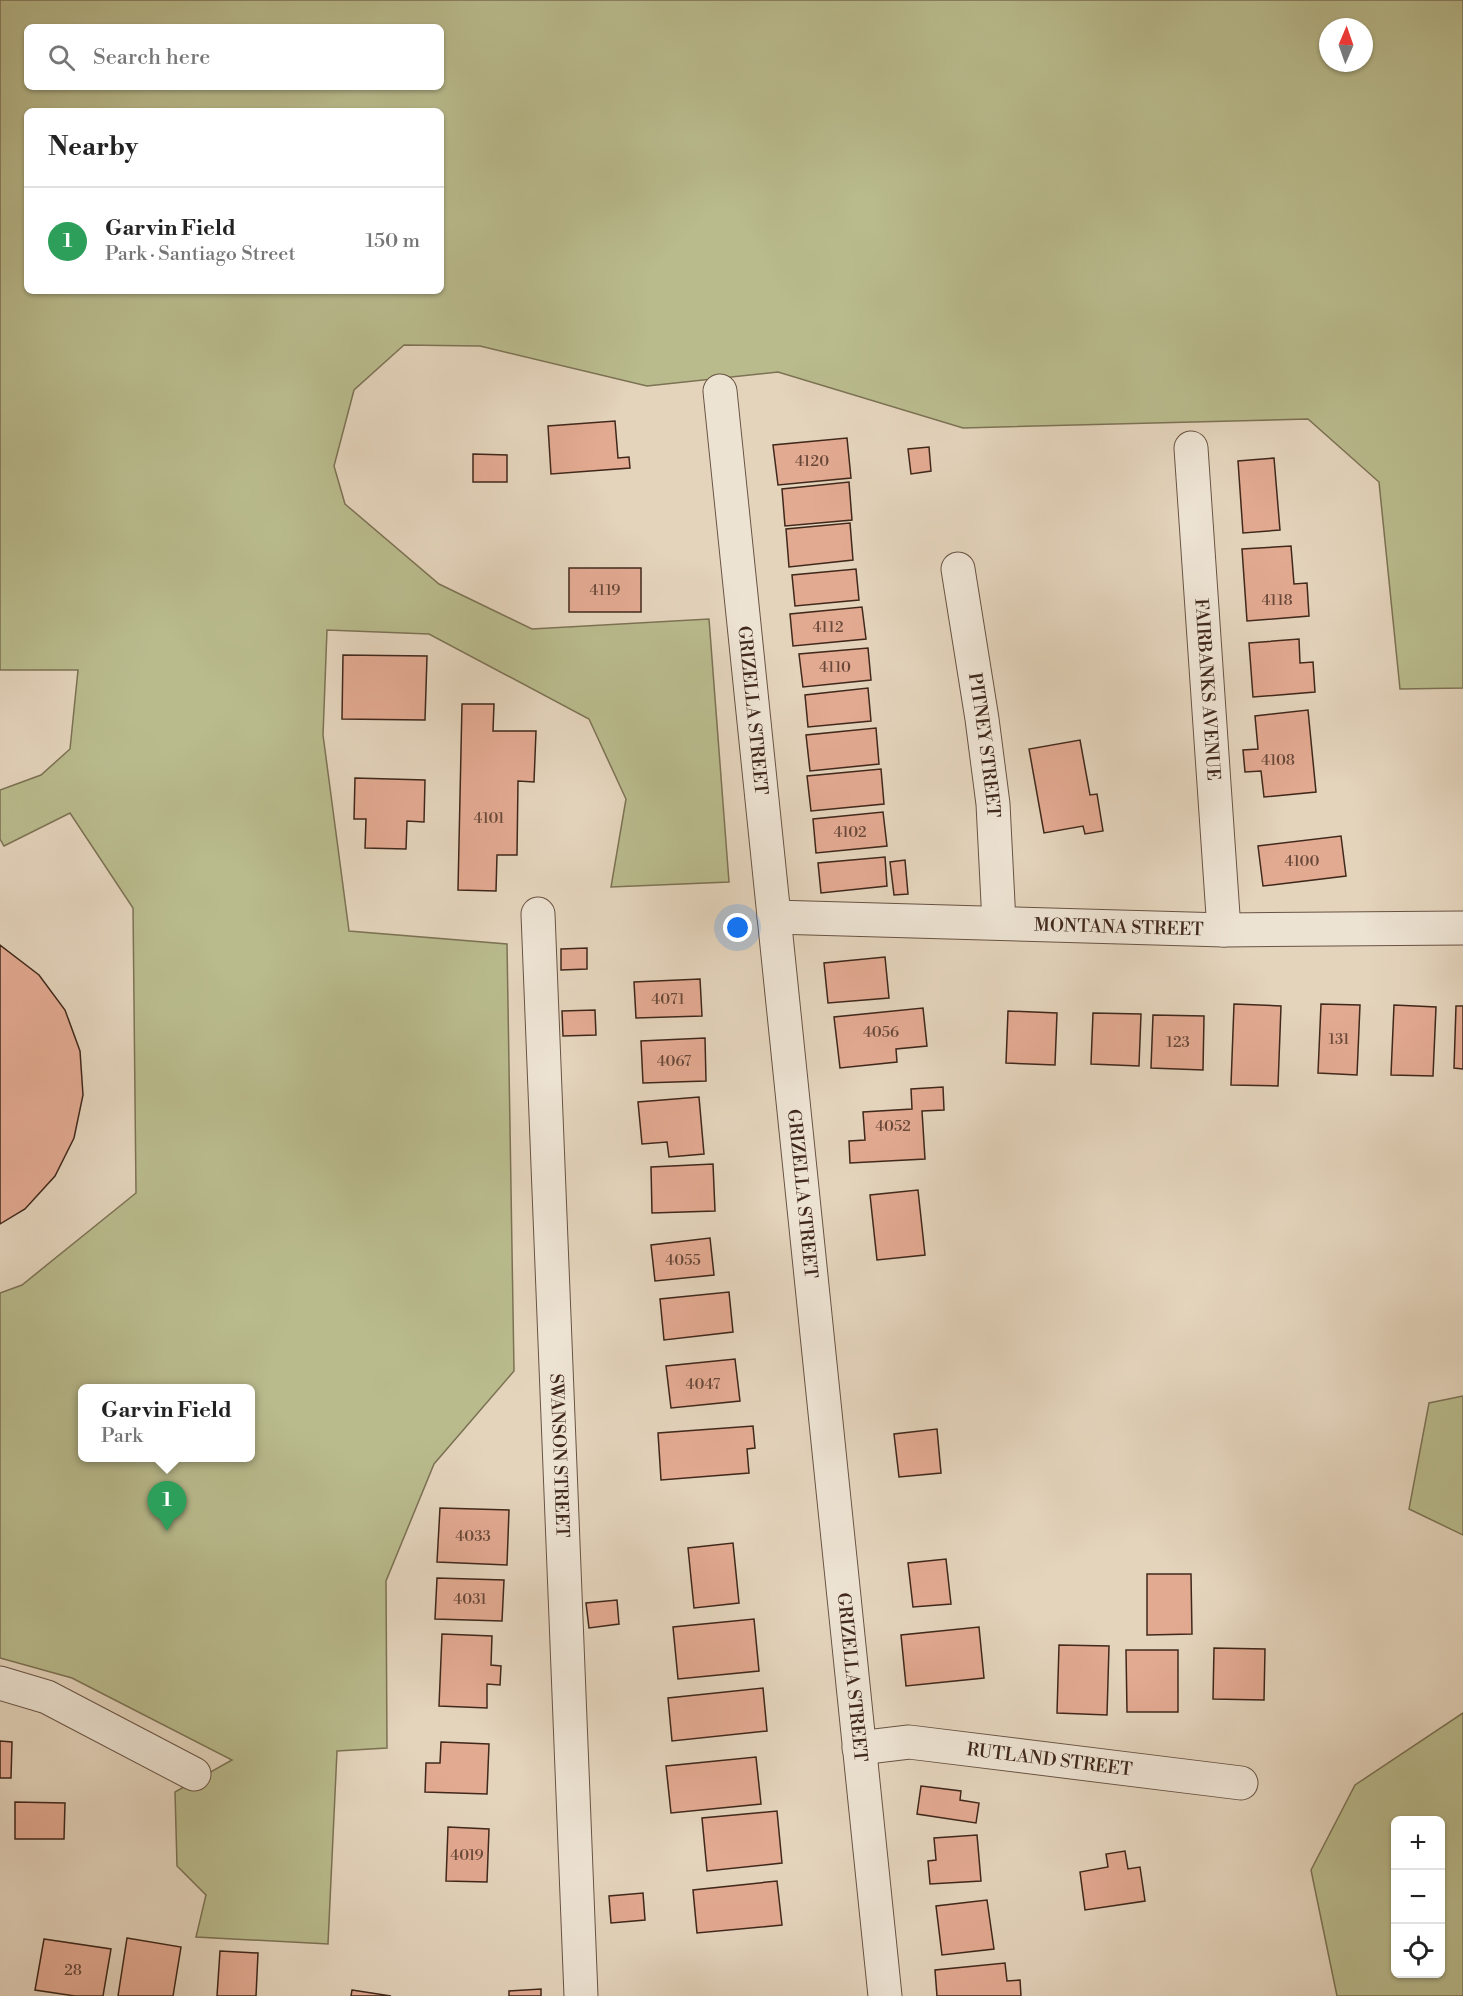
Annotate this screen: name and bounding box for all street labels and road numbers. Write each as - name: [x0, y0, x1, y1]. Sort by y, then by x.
- street label: FAIRBANKS AVENUE: [1189, 598, 1225, 781]
- street label: GRIZELLA STREET: [732, 625, 772, 796]
- street label: PITNEY STREET: [963, 671, 1005, 818]
- street label: MONTANA STREET: [1034, 914, 1204, 941]
- street label: GRIZELLA STREET: [782, 1108, 822, 1280]
- street label: SWANSON STREET: [544, 1373, 574, 1538]
- street label: GRIZELLA STREET: [832, 1592, 872, 1763]
- street label: RUTLAND STREET: [965, 1738, 1134, 1782]

